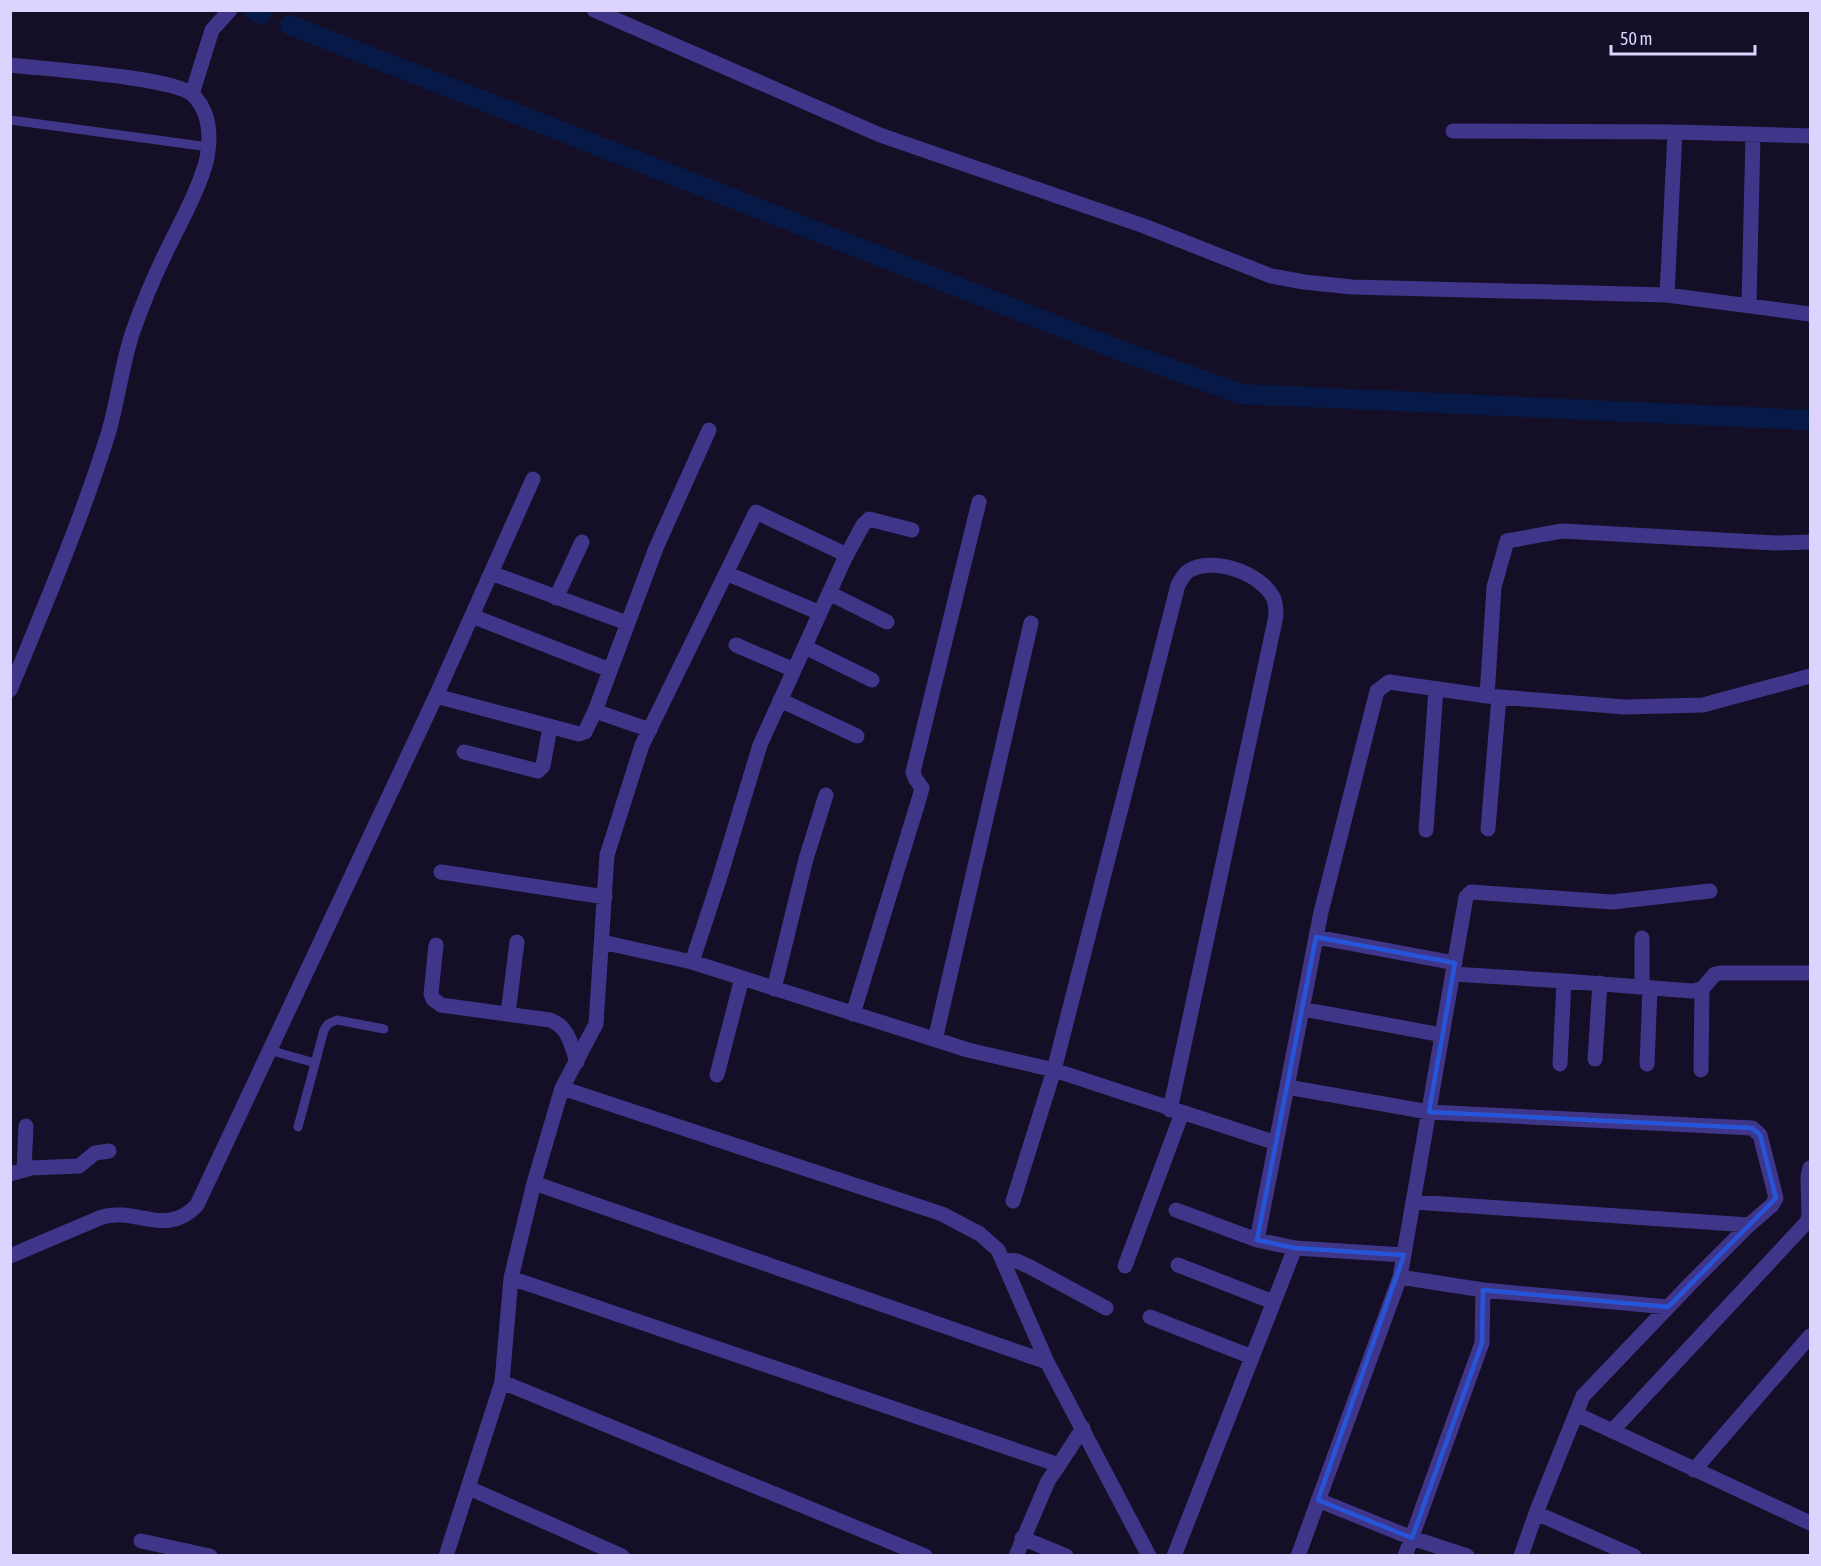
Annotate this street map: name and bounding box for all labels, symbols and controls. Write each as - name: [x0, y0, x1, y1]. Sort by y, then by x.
- scale bar: [1611, 18, 1755, 56]
- text: 50 m: [1620, 28, 1652, 49]

